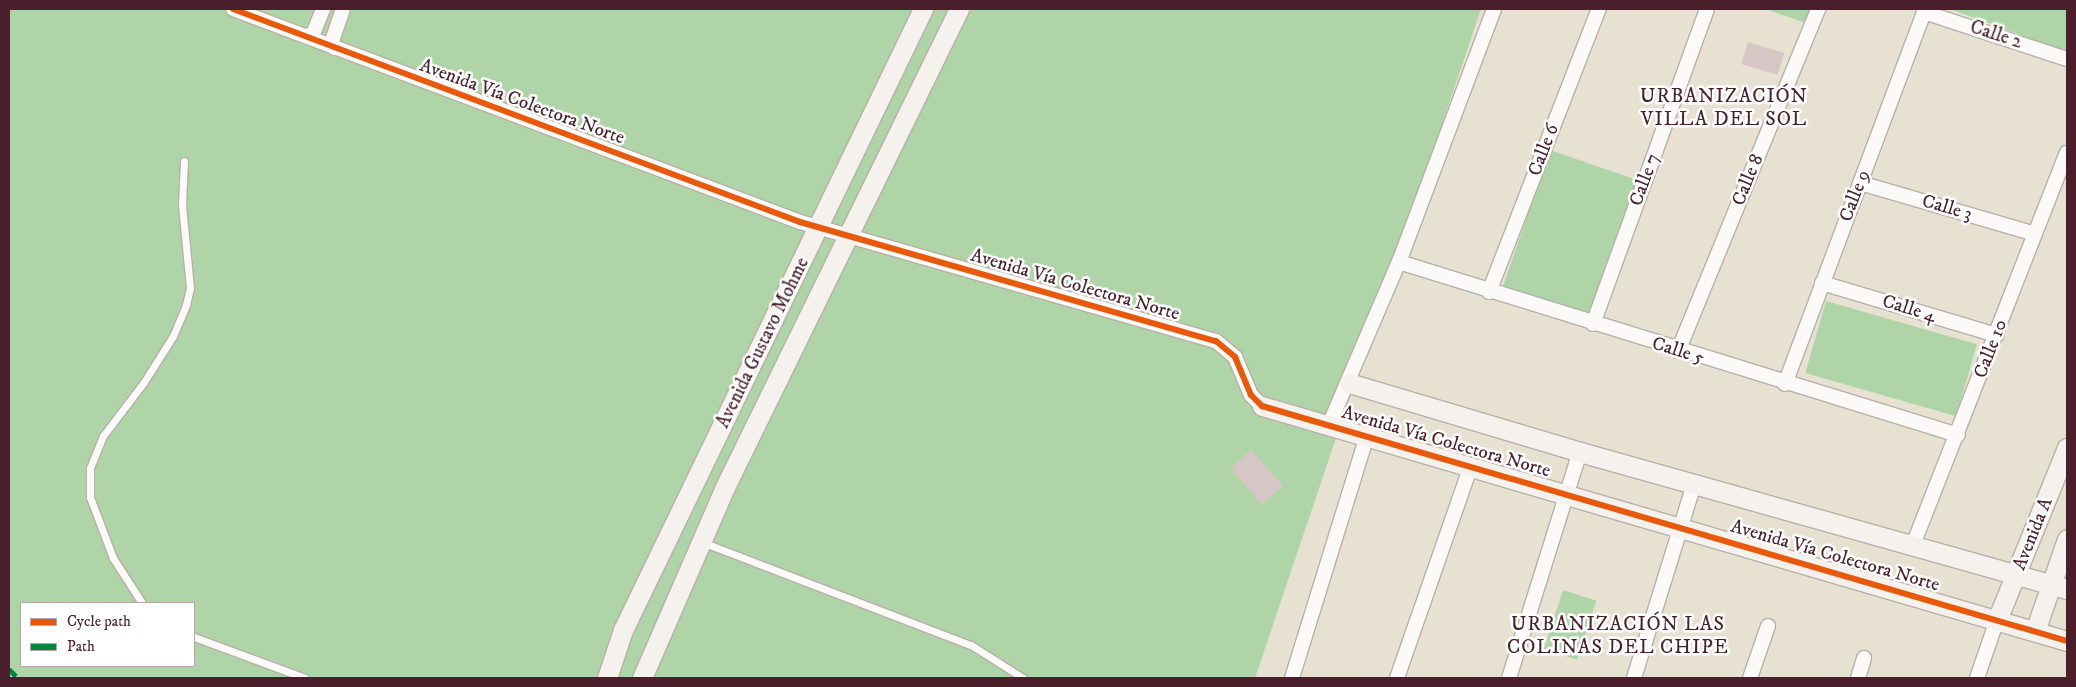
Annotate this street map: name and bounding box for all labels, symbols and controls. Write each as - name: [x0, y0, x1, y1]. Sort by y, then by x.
- street label: Calle 2: [1967, 16, 2025, 54]
- street label: Avenida Vía Colectora Norte: [416, 54, 628, 150]
- district label: URBANIZACIÓN VILLA DEL SOL: [1639, 84, 1809, 131]
- street label: Calle 6: [1524, 121, 1564, 179]
- street label: Calle 7: [1625, 151, 1665, 209]
- street label: Calle 8: [1727, 151, 1769, 209]
- street label: Calle 9: [1835, 167, 1875, 225]
- street label: Calle 3: [1919, 190, 1975, 226]
- street label: Avenida Vía Colectora Norte: [968, 244, 1182, 326]
- street label: Avenida Gustavo Mohme: [712, 254, 814, 432]
- street label: Calle 4: [1879, 290, 1939, 328]
- street label: Calle 10: [1969, 316, 2013, 382]
- street label: Calle 5: [1649, 332, 1707, 370]
- street label: Avenida Vía Colectora Norte: [1339, 401, 1553, 483]
- street label: Avenida A: [2008, 494, 2058, 574]
- street label: Avenida Vía Colectora Norte: [1728, 515, 1942, 597]
- legend: [20, 602, 195, 667]
- text: Cycle path: [67, 612, 131, 631]
- district label: URBANIZACIÓN LAS COLINAS DEL CHIPE: [1505, 613, 1731, 660]
- text: Path: [67, 637, 95, 656]

